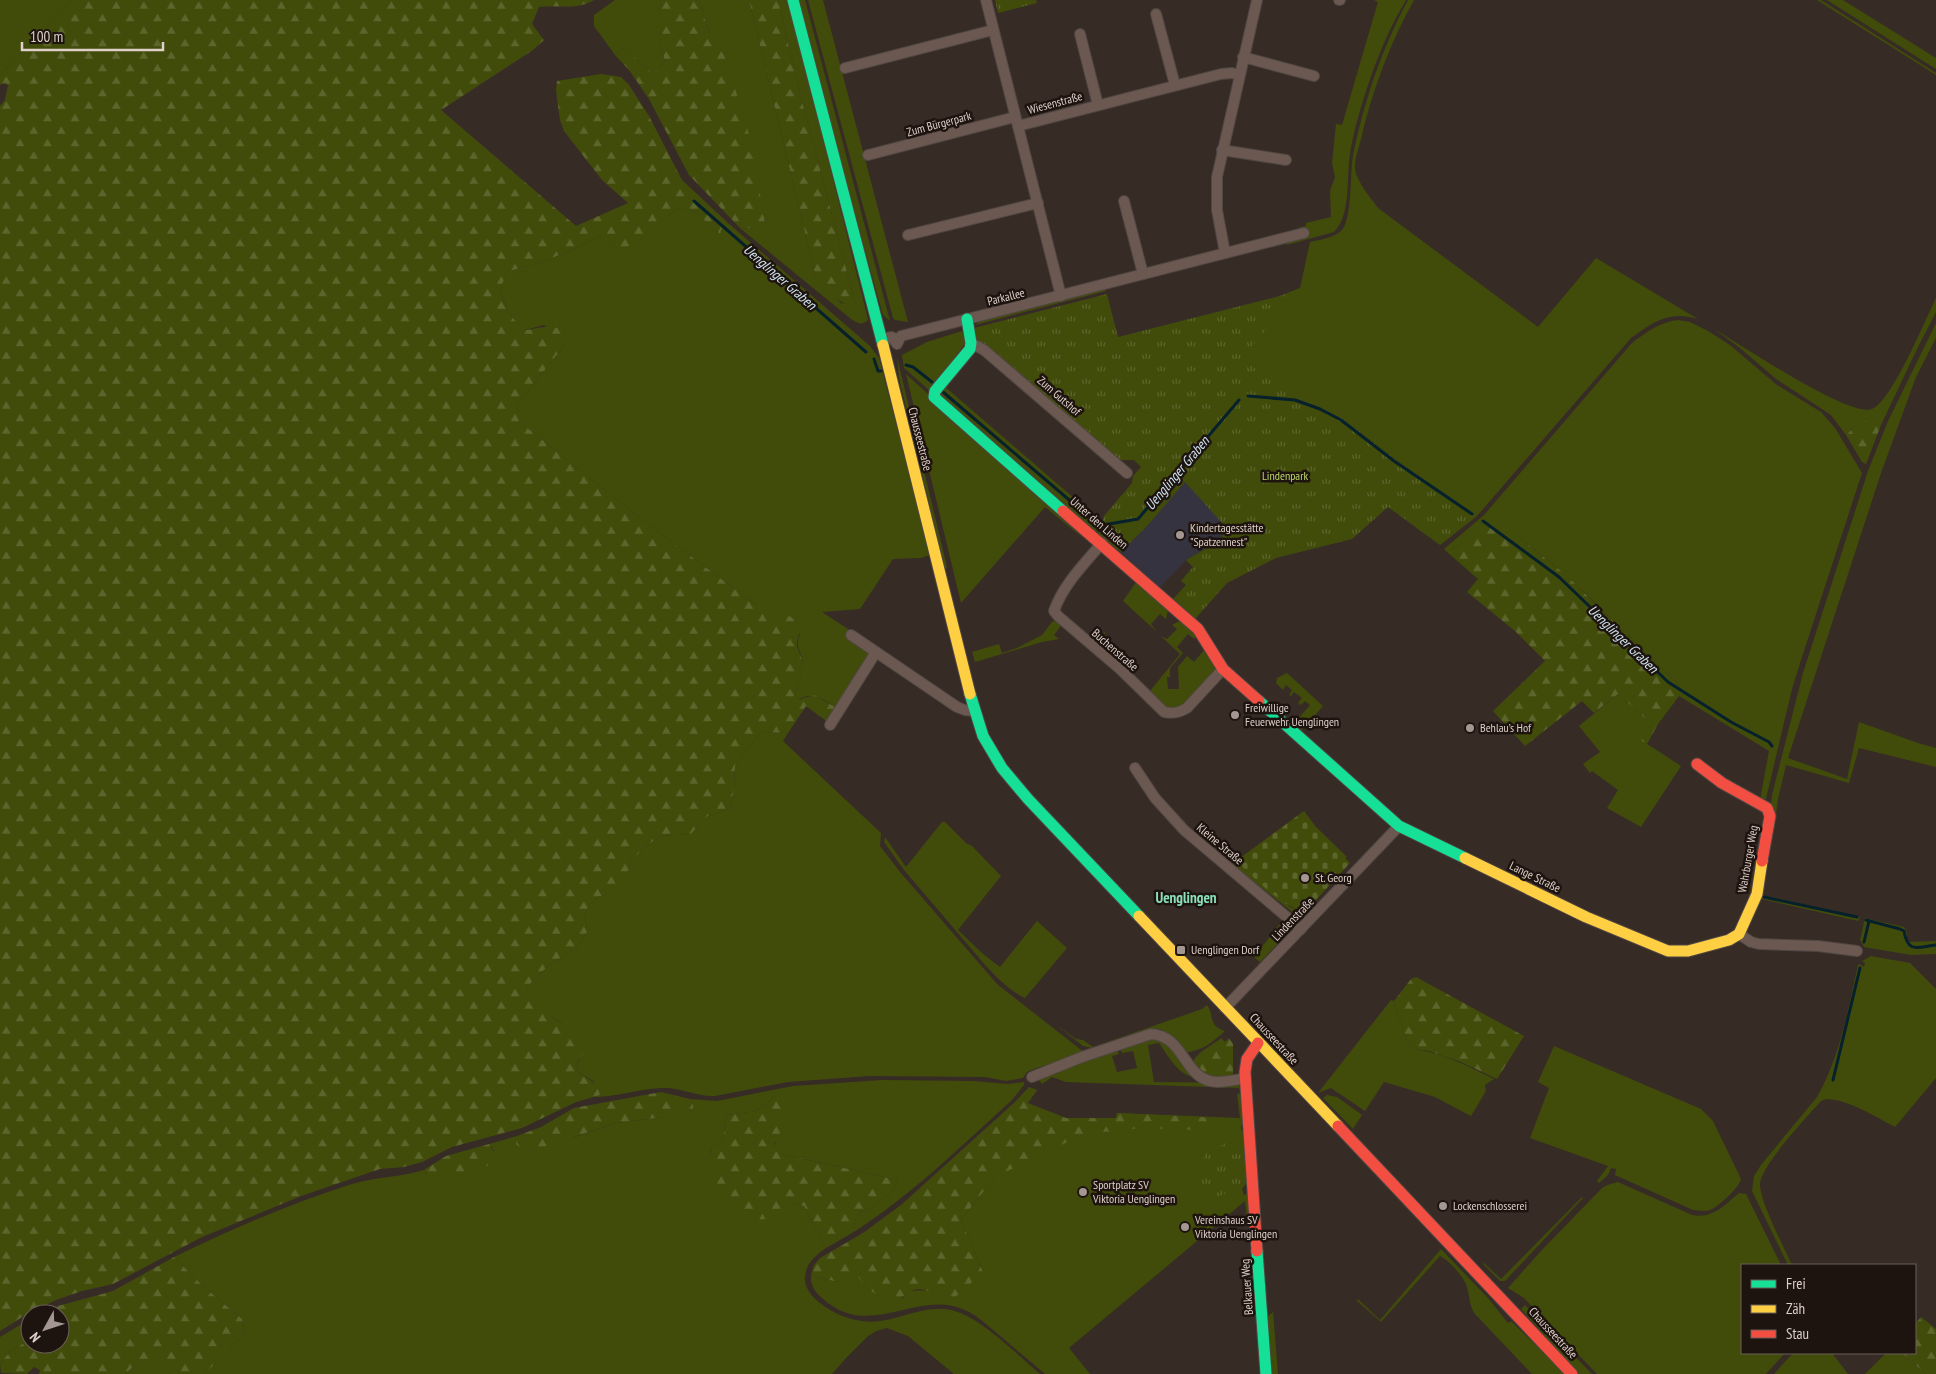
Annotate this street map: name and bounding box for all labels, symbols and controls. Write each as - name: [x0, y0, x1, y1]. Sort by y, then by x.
- scale bar: [22, 20, 164, 52]
- text: 100 m: [30, 27, 63, 46]
- street label: Wiesenstraße: [1026, 88, 1084, 117]
- street label: Zum Bürgerpark: [905, 108, 973, 139]
- water label: Uenglinger Graben: [740, 240, 821, 314]
- street label: Parkallee: [986, 285, 1026, 308]
- street label: Zum Gutshof: [1035, 373, 1085, 419]
- street label: Chausseestraße: [905, 406, 936, 472]
- water label: Uenglinger Graben: [1141, 432, 1214, 514]
- park label: Lindenpark: [1262, 468, 1308, 483]
- street label: Unter den Linden: [1067, 493, 1131, 552]
- place label: Kindertagesstätte "Spatzennest": [1190, 520, 1263, 549]
- marker: Kindertagesstätte "Spatzennest": [1174, 529, 1186, 541]
- water label: Uenglinger Graben: [1584, 601, 1662, 678]
- street label: Buchenstraße: [1089, 625, 1142, 674]
- place label: Freiwillige Feuerwehr Uenglingen: [1245, 700, 1339, 729]
- marker: Freiwillige Feuerwehr Uenglingen: [1229, 709, 1241, 721]
- place label: Behlau’s Hof: [1480, 720, 1532, 735]
- marker: Behlau’s Hof: [1464, 722, 1476, 734]
- street label: Kleine Straße: [1194, 820, 1247, 868]
- street label: Wahrburger Weg: [1734, 824, 1761, 894]
- street label: Lange Straße: [1507, 858, 1563, 895]
- place label: St. Georg: [1315, 870, 1352, 885]
- marker: St. Georg: [1299, 872, 1311, 884]
- district label: Uenglingen: [1155, 888, 1217, 907]
- street label: Lindenstraße: [1268, 894, 1317, 943]
- place label: Uenglingen Dorf: [1191, 942, 1260, 957]
- marker: Uenglingen Dorf: [1175, 944, 1187, 956]
- street label: Chausseestraße: [1247, 1010, 1302, 1068]
- place label: Sportplatz SV Viktoria Uenglingen: [1092, 1177, 1175, 1206]
- marker: Sportplatz SV Viktoria Uenglingen: [1077, 1186, 1089, 1198]
- place label: Lockenschlosserei: [1453, 1198, 1527, 1213]
- marker: Lockenschlosserei: [1437, 1200, 1449, 1212]
- place label: Vereinshaus SV Viktoria Uenglingen: [1194, 1212, 1277, 1241]
- marker: Vereinshaus SV Viktoria Uenglingen: [1179, 1221, 1191, 1233]
- street label: Belkauer Weg: [1237, 1258, 1256, 1316]
- legend: [1741, 1264, 1916, 1354]
- text: Frei: [1786, 1274, 1806, 1293]
- text: Zäh: [1786, 1299, 1805, 1318]
- north arrow: [20, 1304, 70, 1354]
- street label: Chausseestraße: [1526, 1304, 1581, 1362]
- text: Stau: [1786, 1324, 1809, 1343]
- text: N: [26, 1329, 44, 1346]

